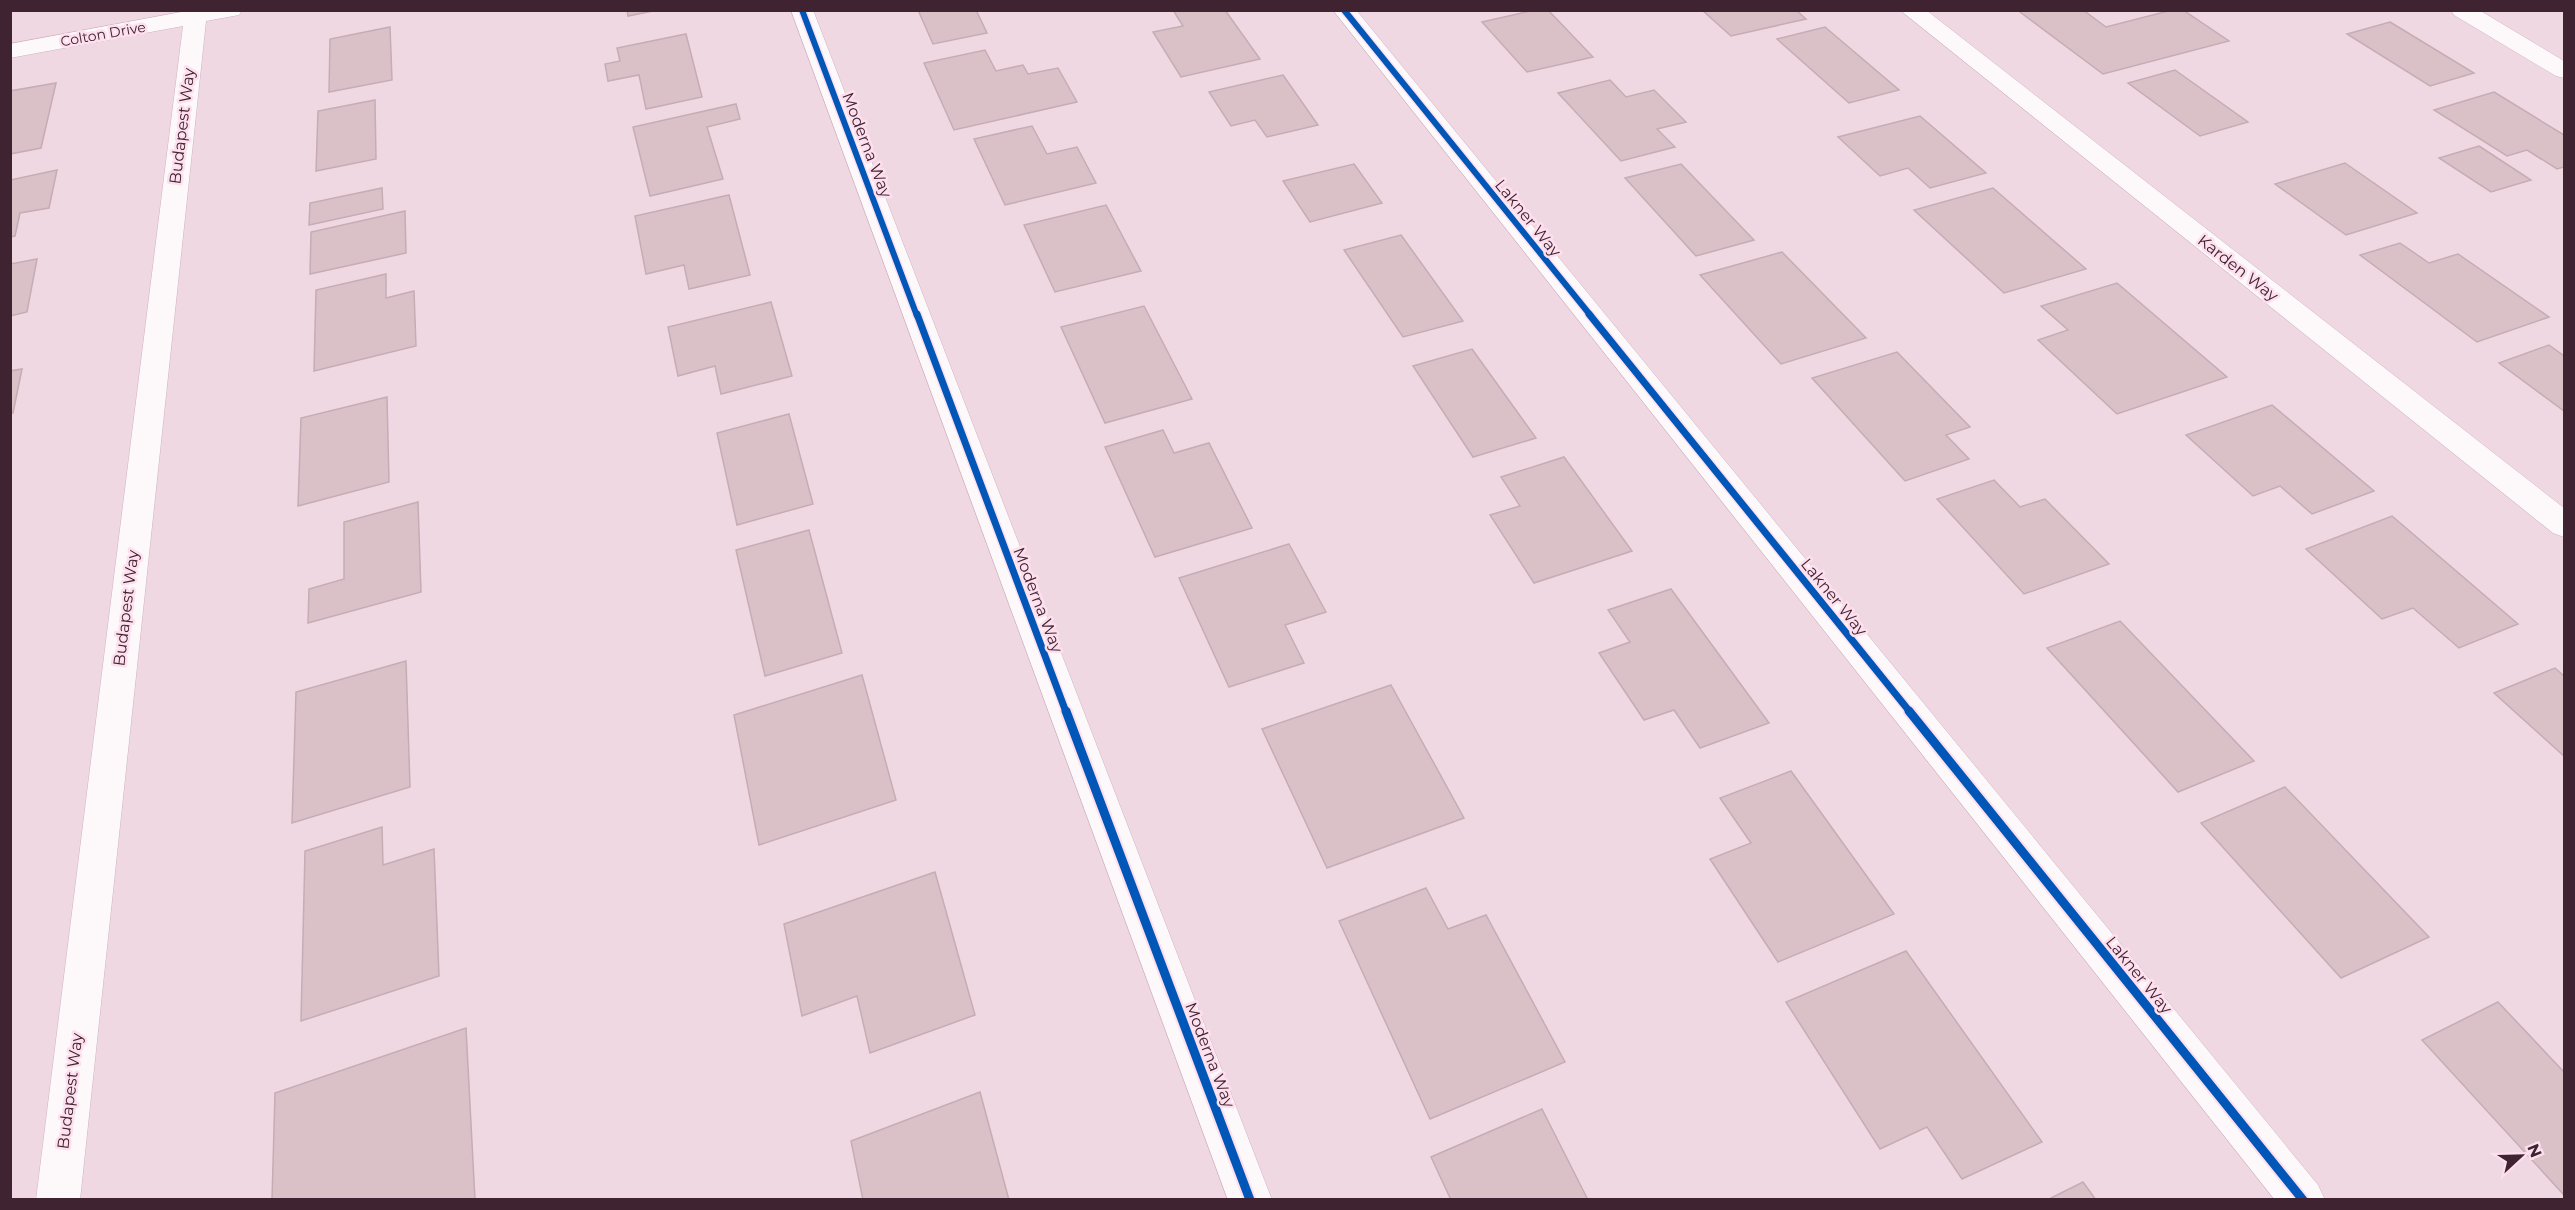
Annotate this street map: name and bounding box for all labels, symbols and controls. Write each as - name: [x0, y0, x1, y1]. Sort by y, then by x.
- street label: Colton Drive: [59, 18, 147, 50]
- street label: Budapest Way: [165, 67, 199, 185]
- street label: Moderna Way: [838, 90, 896, 201]
- street label: Lakner Way: [1491, 175, 1565, 261]
- street label: Karden Way: [2194, 231, 2282, 306]
- street label: Moderna Way: [1009, 545, 1067, 656]
- street label: Budapest Way: [109, 549, 143, 667]
- street label: Lakner Way: [1797, 554, 1871, 640]
- street label: Lakner Way: [2102, 932, 2176, 1018]
- street label: Moderna Way: [1181, 1000, 1239, 1111]
- street label: Budapest Way: [53, 1032, 87, 1150]
- north arrow: [2491, 1126, 2551, 1186]
- text: N: [2523, 1141, 2546, 1160]

